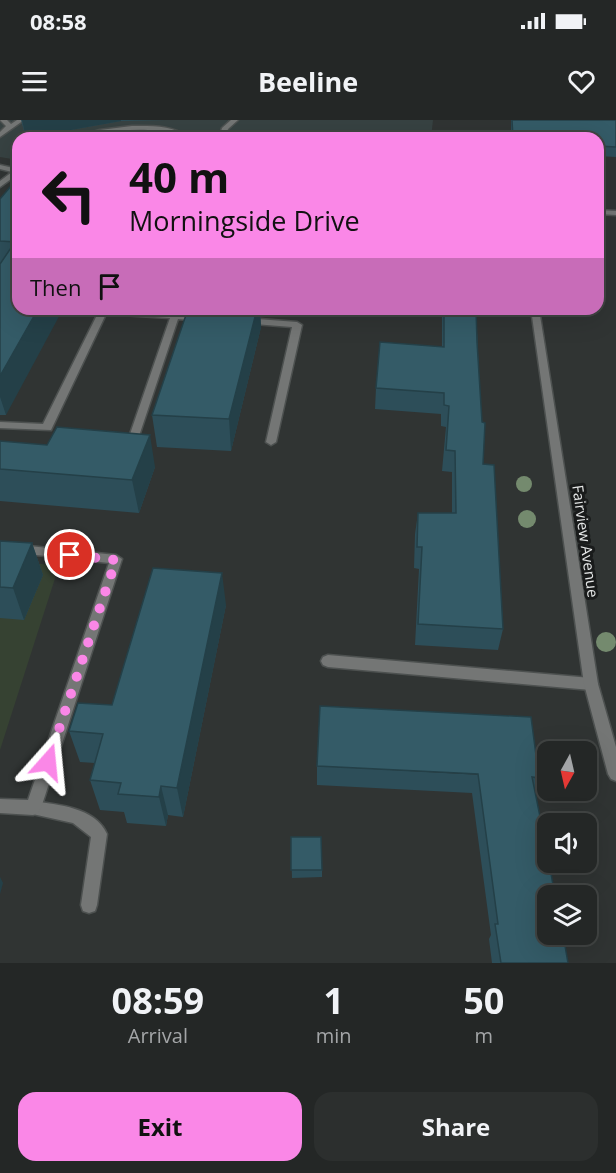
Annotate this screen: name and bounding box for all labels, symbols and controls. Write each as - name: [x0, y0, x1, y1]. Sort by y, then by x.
- text: 08:58: [30, 6, 87, 36]
- text: Beeline: [258, 63, 358, 100]
- icon: menu: [18, 65, 51, 98]
- icon: heart: [565, 65, 598, 98]
- text: 40 m: [129, 148, 229, 205]
- icon: left: [30, 156, 108, 234]
- text: Morningside Drive: [129, 202, 360, 239]
- icon: arrive: [93, 270, 126, 303]
- text: Then: [30, 272, 81, 302]
- street label: Fairview Avenue: [568, 483, 604, 599]
- pin: [44, 529, 95, 580]
- icon: arrive: [53, 538, 86, 571]
- position arrow: [16, 730, 80, 794]
- north arrow: [537, 741, 597, 801]
- map controls: [537, 741, 597, 945]
- button: sound: [537, 813, 597, 873]
- button: layers: [537, 885, 597, 945]
- text: 08:59: [112, 976, 204, 1025]
- text: 1: [323, 976, 344, 1025]
- text: 50: [463, 976, 504, 1025]
- text: Arrival: [128, 1022, 188, 1049]
- text: min: [316, 1022, 352, 1049]
- text: m: [475, 1022, 493, 1049]
- button: Exit: [18, 1092, 302, 1161]
- button: Share: [314, 1092, 598, 1161]

